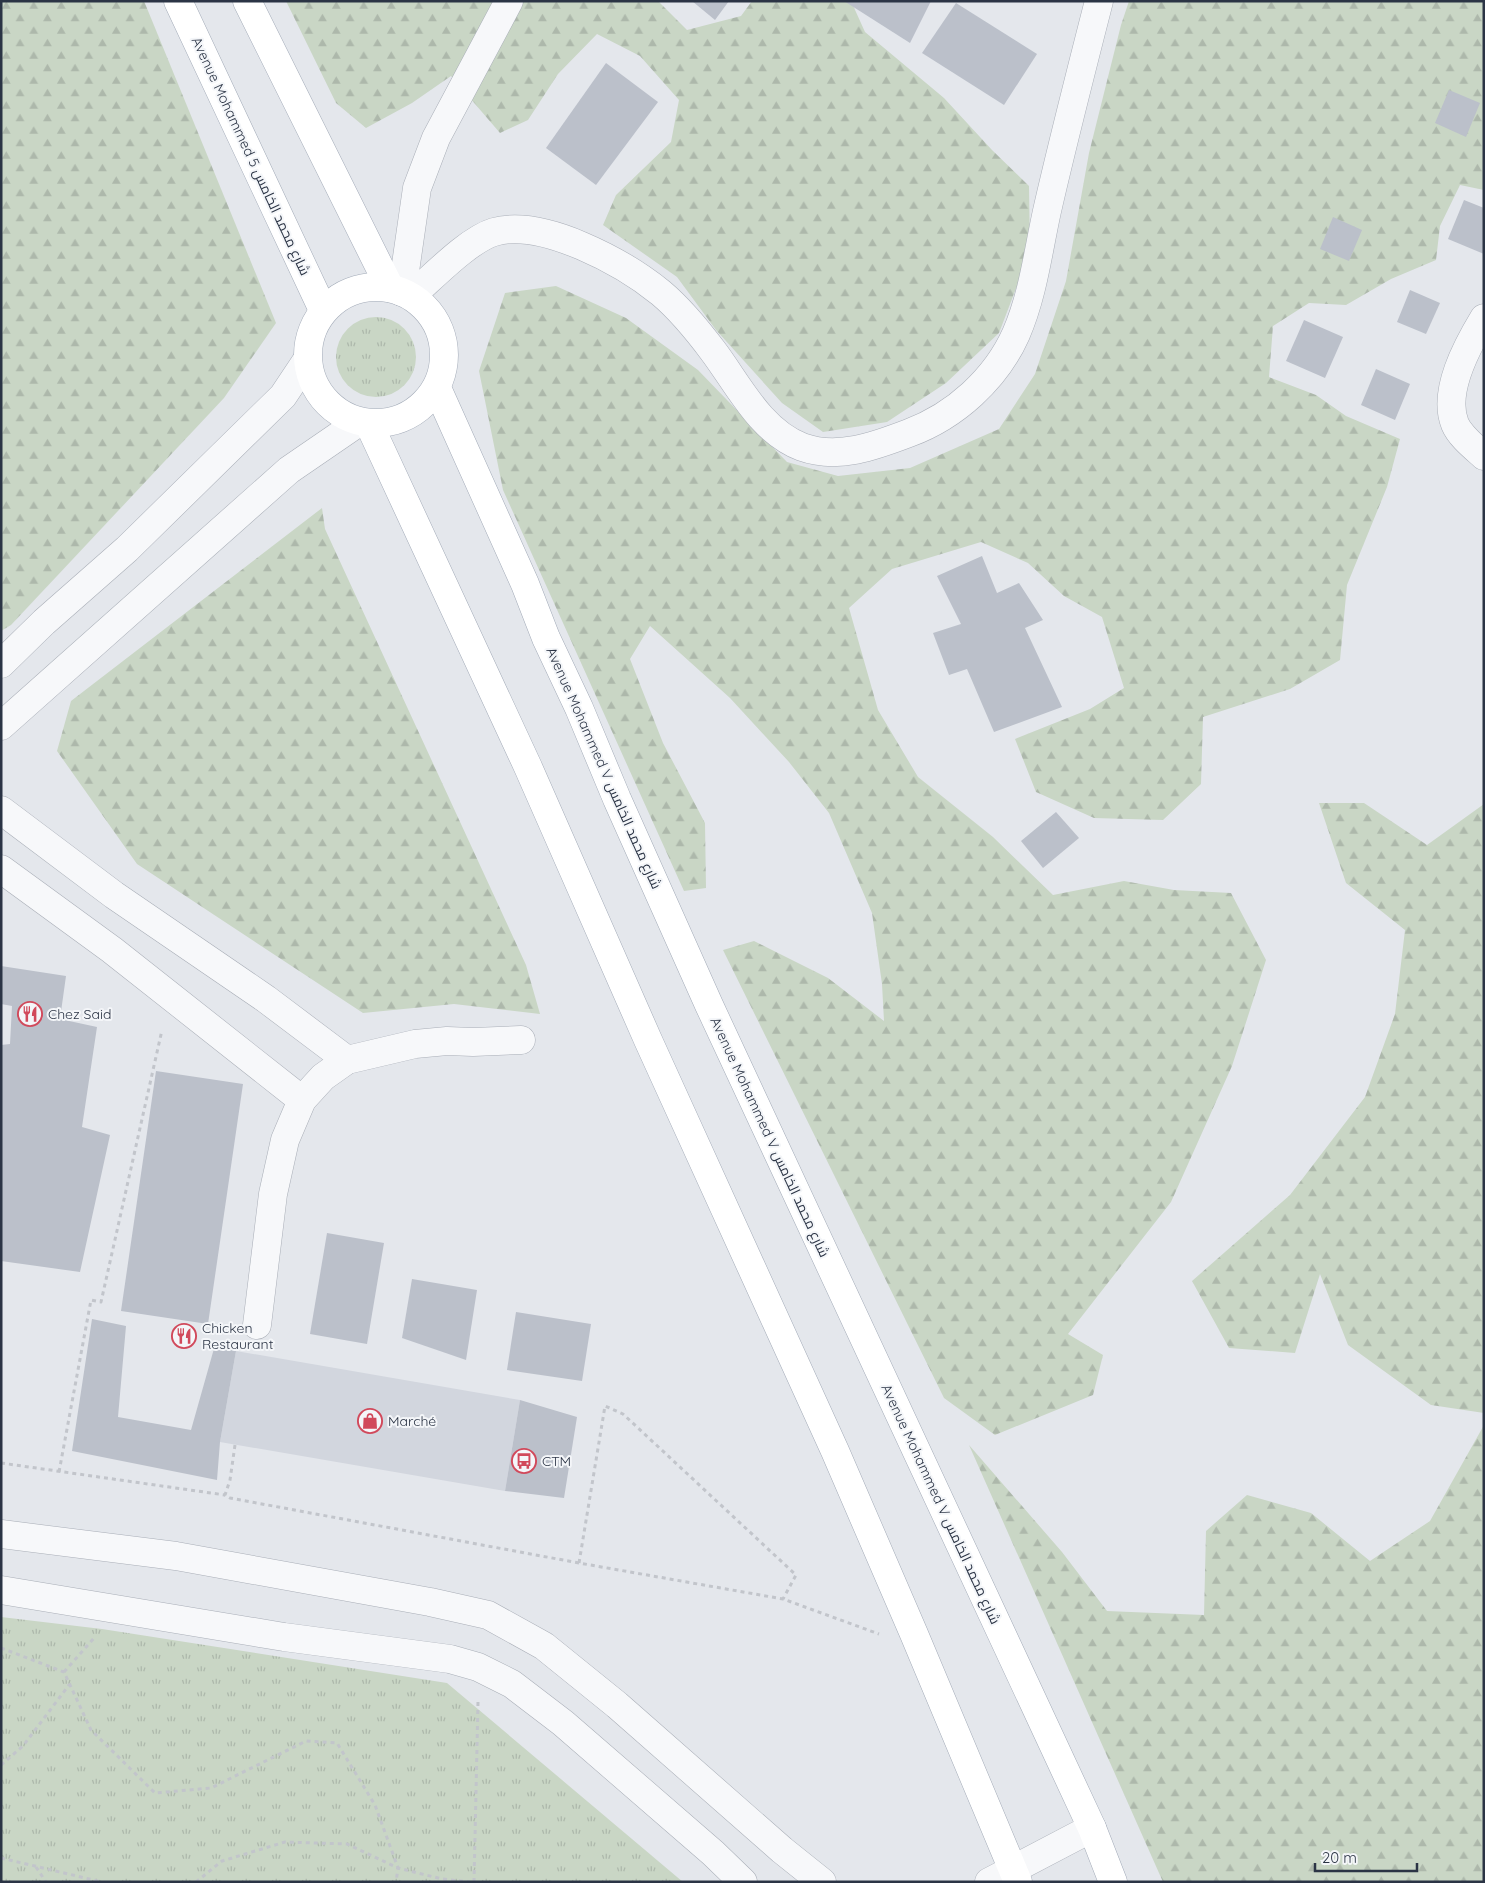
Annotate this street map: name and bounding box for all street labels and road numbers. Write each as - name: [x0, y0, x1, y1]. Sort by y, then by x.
- street label: Avenue Mohammed 5 شارع محمد الخامس: [188, 34, 314, 278]
- street label: Avenue Mohammed V شارع محمد الخامس: [542, 644, 666, 892]
- street label: Avenue Mohammed V شارع محمد الخامس: [706, 1014, 834, 1260]
- street label: Avenue Mohammed V شارع محمد الخامس: [877, 1381, 1005, 1627]

